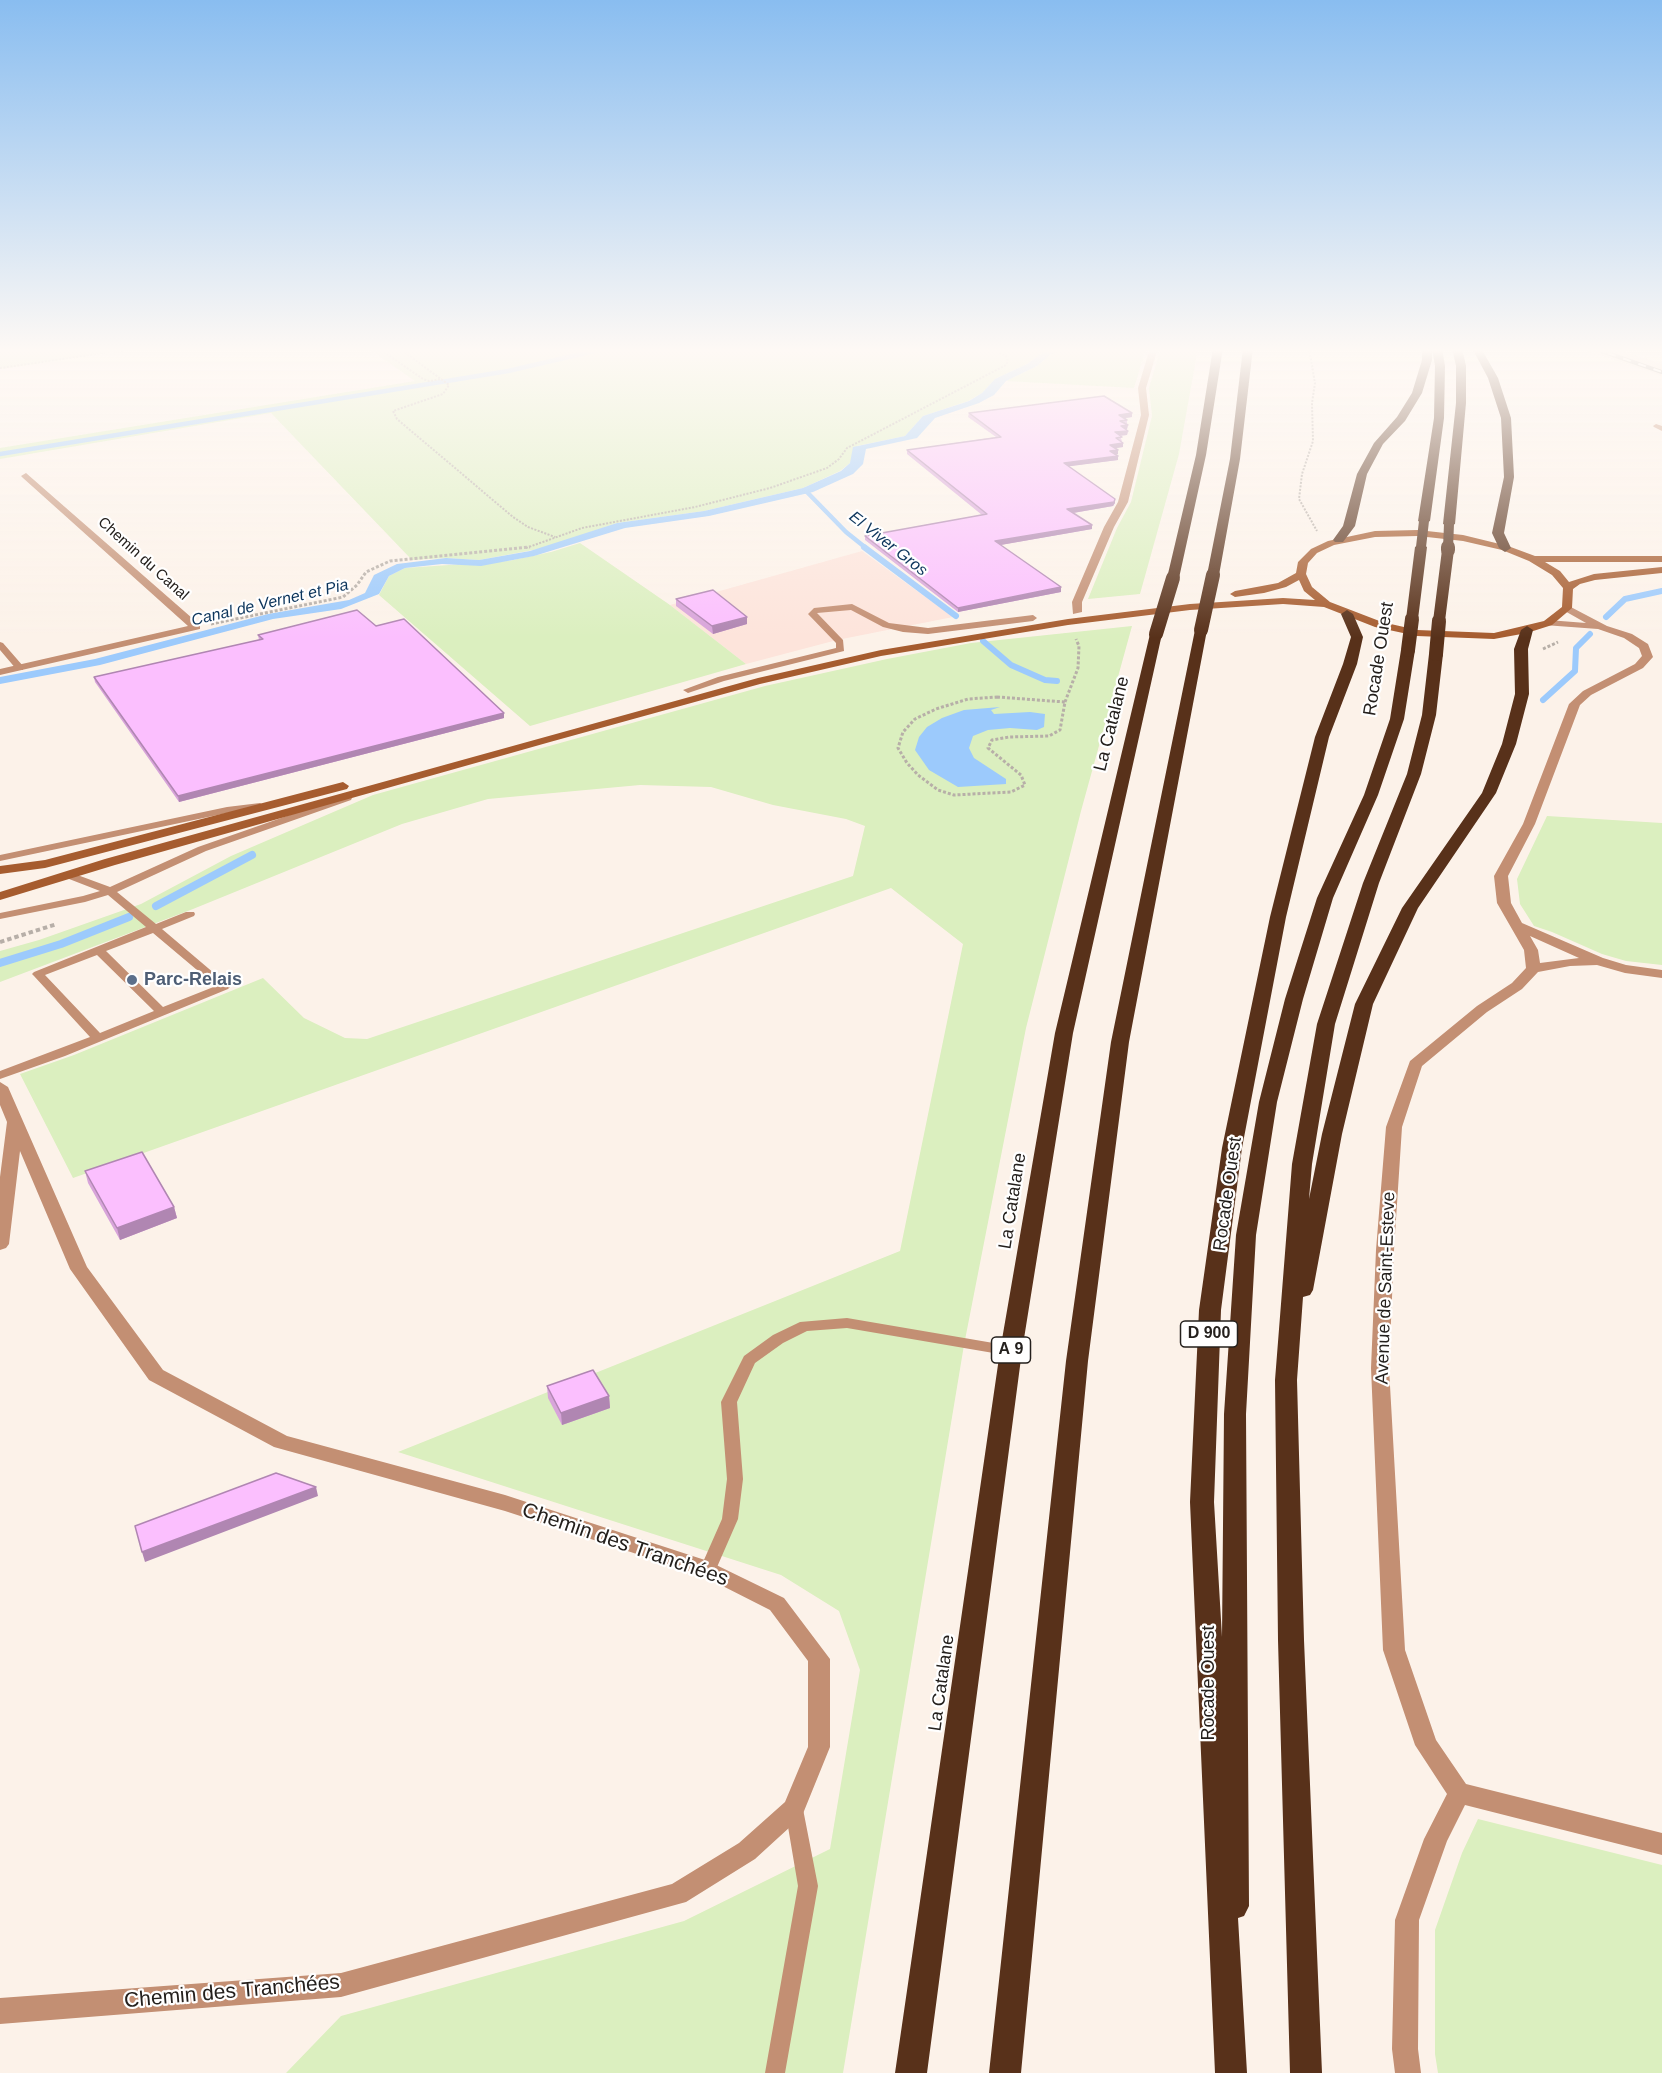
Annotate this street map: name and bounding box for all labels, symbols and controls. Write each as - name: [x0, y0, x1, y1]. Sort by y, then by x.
- water label: El Viver Gros: [845, 508, 931, 580]
- street label: Chemin du Canal: [94, 514, 192, 604]
- water label: Canal de Vernet et Pia: [190, 576, 350, 630]
- street label: Rocade Ouest: [1359, 600, 1399, 718]
- street label: La Catalane: [1090, 674, 1134, 774]
- place label: Parc-Relais: [144, 969, 242, 991]
- marker: Parc-Relais: [125, 973, 139, 987]
- street label: Rocade Ouest: [1209, 1136, 1247, 1252]
- street label: La Catalane: [995, 1151, 1031, 1251]
- street label: Avenue de Saint-Esteve: [1372, 1191, 1400, 1385]
- road number: D 900: [1180, 1321, 1238, 1347]
- road number: A 9: [992, 1337, 1030, 1363]
- street label: Chemin des Tranchées: [519, 1498, 731, 1592]
- street label: Rocade Ouest: [1198, 1625, 1220, 1741]
- street label: La Catalane: [925, 1633, 959, 1733]
- street label: Chemin des Tranchées: [123, 1970, 341, 2014]

